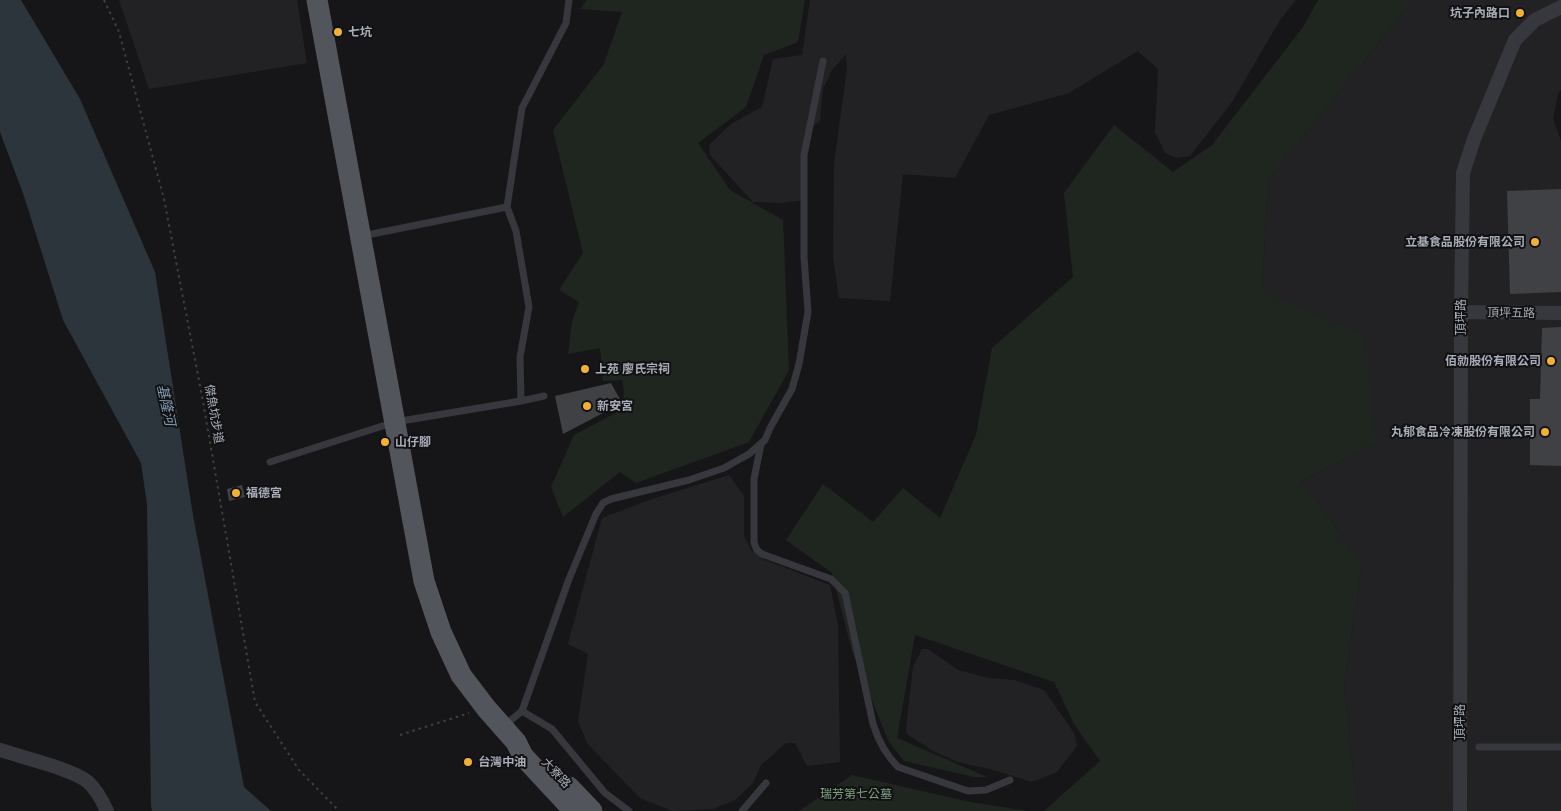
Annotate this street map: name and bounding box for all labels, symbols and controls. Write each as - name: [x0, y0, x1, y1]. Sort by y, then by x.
- place label: 坑子內路口: [1450, 6, 1510, 20]
- marker: 坑子內路口: [1514, 7, 1526, 19]
- place label: 七坑: [348, 25, 372, 39]
- marker: 七坑: [332, 26, 344, 38]
- place label: 立基食品股份有限公司: [1405, 235, 1525, 249]
- marker: 立基食品股份有限公司: [1529, 236, 1541, 248]
- street label: 頂坪路: [1454, 299, 1468, 335]
- street label: 頂坪五路: [1487, 305, 1535, 321]
- place label: 佰勍股份有限公司: [1445, 354, 1541, 368]
- marker: 佰勍股份有限公司: [1545, 355, 1557, 367]
- place label: 上苑 廖氏宗祠: [595, 362, 670, 376]
- marker: 上苑 廖氏宗祠: [579, 363, 591, 375]
- water label: 基隆河: [153, 383, 179, 427]
- street label: 傑魚坑步道: [202, 383, 226, 445]
- place label: 新安宮: [597, 399, 633, 413]
- marker: 新安宮: [581, 400, 593, 412]
- place label: 丸郁食品冷凍股份有限公司: [1391, 425, 1535, 439]
- marker: 丸郁食品冷凍股份有限公司: [1539, 426, 1551, 438]
- place label: 山仔腳: [395, 435, 431, 449]
- marker: 山仔腳: [379, 436, 391, 448]
- place label: 福德宮: [246, 486, 282, 500]
- marker: 福德宮: [230, 487, 242, 499]
- street label: 頂坪路: [1453, 704, 1467, 740]
- place label: 台灣中油: [478, 755, 526, 769]
- street label: 大寮路: [538, 755, 574, 791]
- marker: 台灣中油: [462, 756, 474, 768]
- park label: 瑞芳第七公墓: [820, 787, 892, 801]

